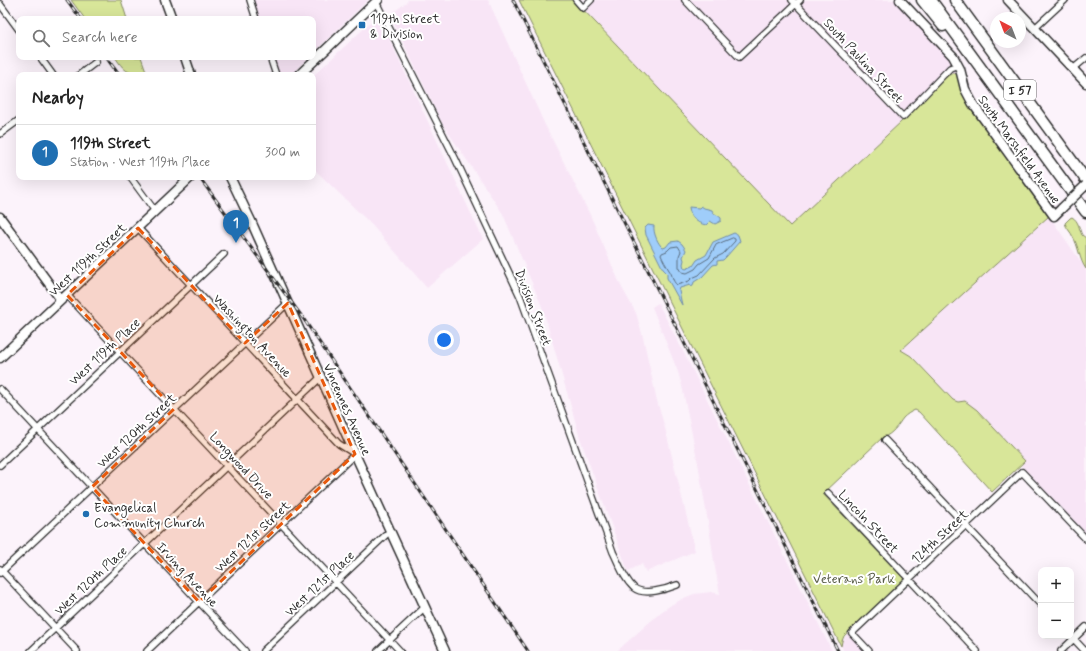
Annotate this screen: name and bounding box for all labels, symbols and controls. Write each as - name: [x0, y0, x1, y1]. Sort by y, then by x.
- place label: 119th Street & Division: [370, 11, 440, 43]
- north arrow: [990, 12, 1026, 48]
- street label: South Paulina Street: [819, 15, 907, 107]
- search box: [16, 16, 316, 60]
- marker: 119th Street & Division: [357, 20, 367, 30]
- icon: search: [30, 27, 52, 49]
- text: Search here: [62, 28, 138, 48]
- road number: I 57: [1004, 80, 1036, 100]
- text: Nearby: [32, 87, 84, 109]
- street label: South Marshfield Avenue: [974, 92, 1064, 208]
- text: 119th Street: [70, 134, 151, 154]
- text: 1: [42, 144, 48, 161]
- text: 300 m: [265, 144, 300, 161]
- text: Station · West 119th Place: [70, 154, 210, 171]
- pin: 1: [223, 210, 249, 243]
- street label: West 119th Street: [46, 220, 131, 300]
- street label: Division Street: [510, 267, 555, 348]
- street label: Washington Avenue: [207, 291, 295, 383]
- street label: West 119th Place: [66, 315, 144, 390]
- your location: [434, 330, 454, 350]
- street label: Vincennes Avenue: [319, 361, 375, 458]
- street label: West 120th Street: [94, 390, 180, 472]
- street label: Longwood Drive: [205, 429, 276, 504]
- street label: Lincoln Street: [834, 487, 902, 557]
- street label: West 121st Street: [212, 497, 295, 577]
- place label: Evangelical Community Church: [94, 500, 205, 532]
- street label: 124th Street: [908, 506, 972, 568]
- marker: Evangelical Community Church: [81, 509, 91, 519]
- street label: Irving Avenue: [152, 539, 221, 611]
- street label: West 120th Place: [51, 543, 131, 619]
- street label: West 121st Place: [282, 547, 358, 621]
- map controls: [1038, 567, 1074, 639]
- button: +: [1038, 567, 1074, 603]
- park label: Veterans Park: [813, 571, 896, 588]
- button: −: [1038, 603, 1074, 639]

